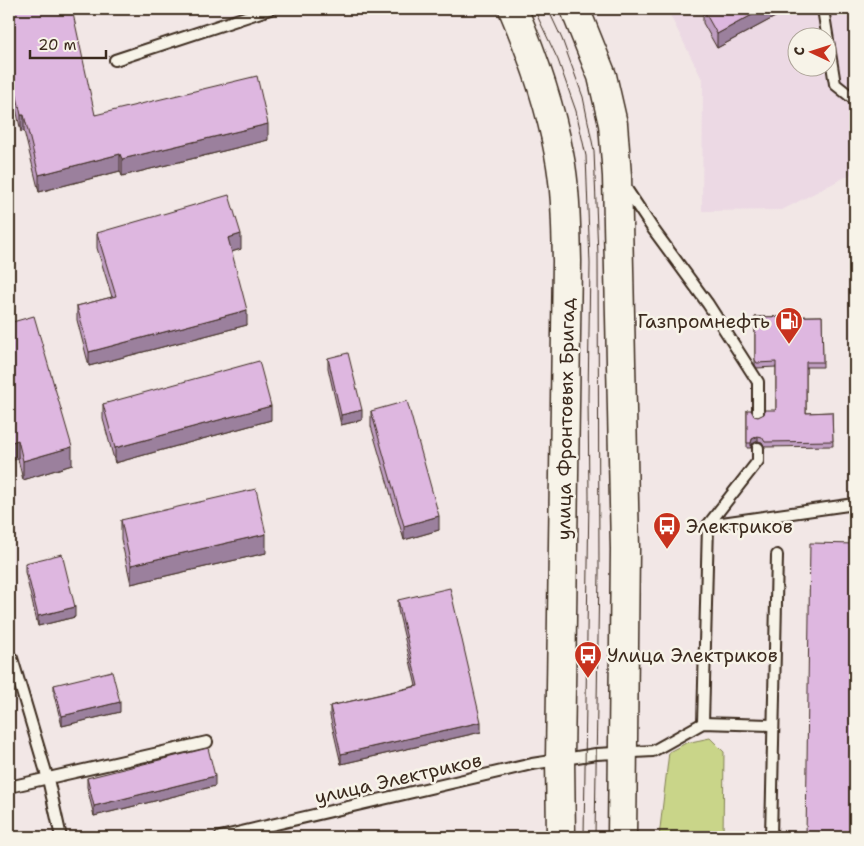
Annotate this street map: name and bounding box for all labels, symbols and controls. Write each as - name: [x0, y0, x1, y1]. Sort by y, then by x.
- scale bar: [30, 28, 106, 60]
- north arrow: [786, 28, 836, 78]
- text: 20 m: [38, 35, 77, 55]
- text: С: [790, 46, 808, 56]
- street label: улица Фронтовых Бригад: [551, 298, 580, 540]
- fuel station icon: Газпромнефть: [774, 306, 804, 345]
- place label: Газпромнефть: [638, 309, 770, 334]
- bus stop icon: Электриков: [652, 511, 682, 550]
- place label: Электриков: [686, 514, 793, 539]
- bus stop icon: Улица Электриков: [573, 640, 603, 679]
- place label: Улица Электриков: [607, 643, 778, 668]
- street label: улица Электриков: [312, 747, 484, 810]

